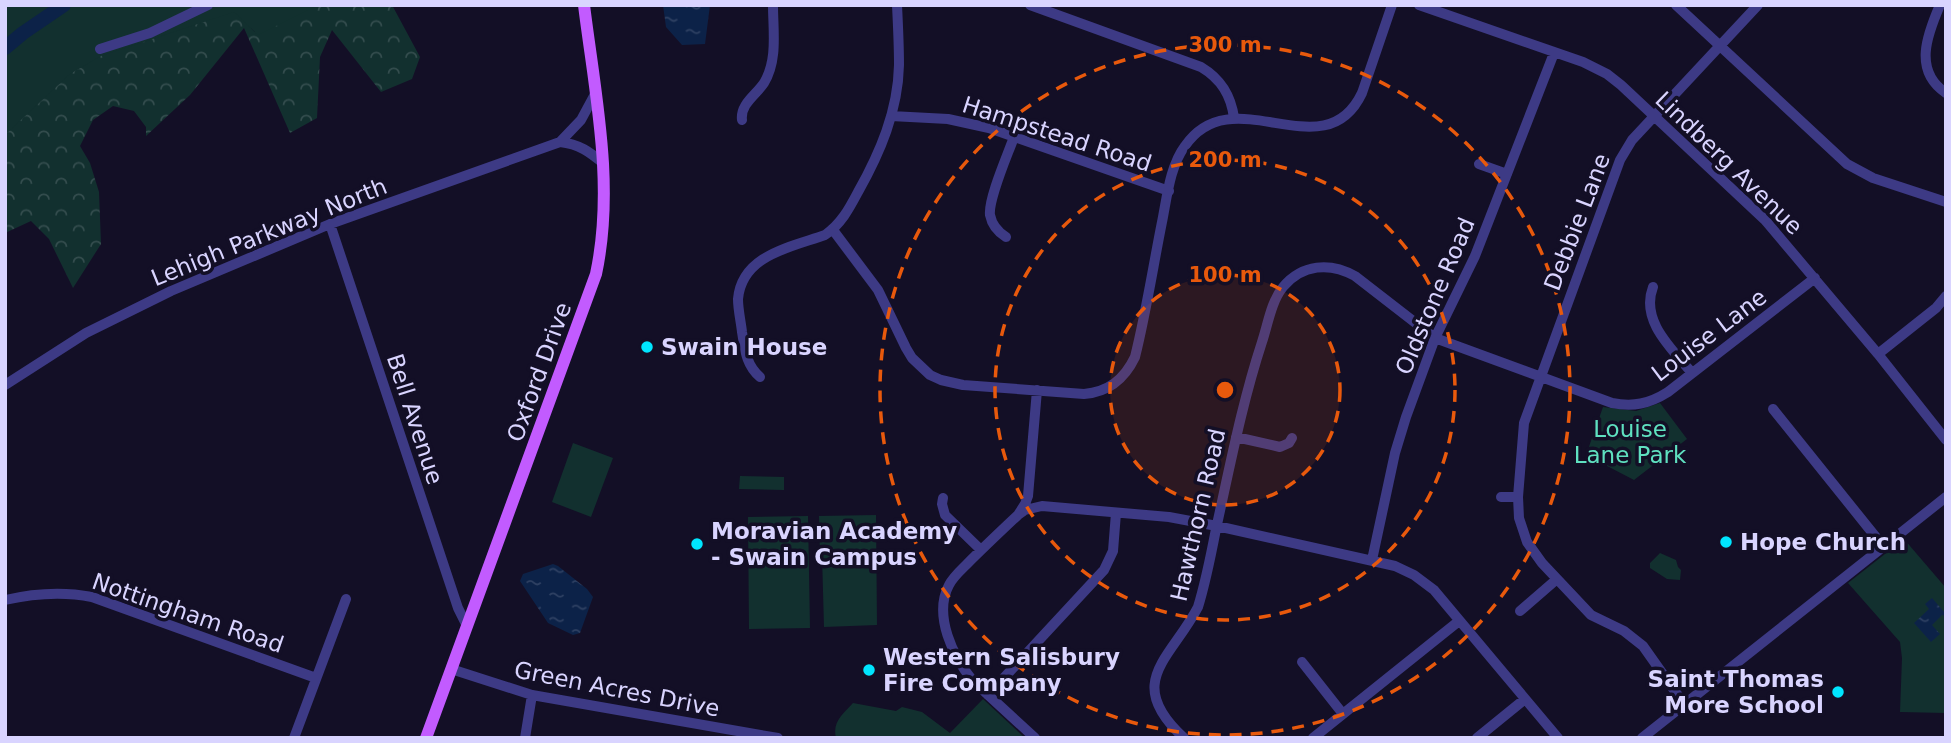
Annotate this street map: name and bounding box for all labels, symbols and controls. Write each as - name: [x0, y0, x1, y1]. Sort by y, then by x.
- text: 300 m: [1188, 33, 1262, 57]
- street label: Lindberg Avenue: [1650, 86, 1808, 240]
- street label: Hampstead Road: [959, 91, 1155, 177]
- text: 200 m: [1188, 148, 1262, 172]
- street label: Debbie Lane: [1539, 150, 1615, 294]
- street label: Lehigh Parkway North: [147, 173, 391, 291]
- street label: Oldstone Road: [1390, 214, 1480, 378]
- text: 100 m: [1188, 263, 1262, 287]
- street label: Louise Lane: [1647, 284, 1771, 386]
- street label: Oxford Drive: [502, 299, 576, 445]
- place label: Swain House: [661, 334, 827, 360]
- marker: Swain House: [639, 339, 655, 355]
- street label: Bell Avenue: [382, 351, 448, 487]
- centre of rings: [1213, 378, 1237, 402]
- park label: Louise Lane Park: [1574, 416, 1687, 468]
- street label: Hawthorn Road: [1165, 426, 1231, 604]
- place label: Moravian Academy - Swain Campus: [711, 518, 957, 570]
- place label: Hope Church: [1740, 529, 1906, 555]
- marker: Hope Church: [1718, 534, 1734, 550]
- marker: Moravian Academy - Swain Campus: [689, 536, 705, 552]
- street label: Nottingham Road: [89, 568, 287, 658]
- place label: Western Salisbury Fire Company: [883, 644, 1120, 696]
- street label: Green Acres Drive: [512, 656, 722, 722]
- marker: Western Salisbury Fire Company: [861, 662, 877, 678]
- place label: Saint Thomas More School: [1648, 666, 1824, 718]
- marker: Saint Thomas More School: [1830, 684, 1846, 700]

